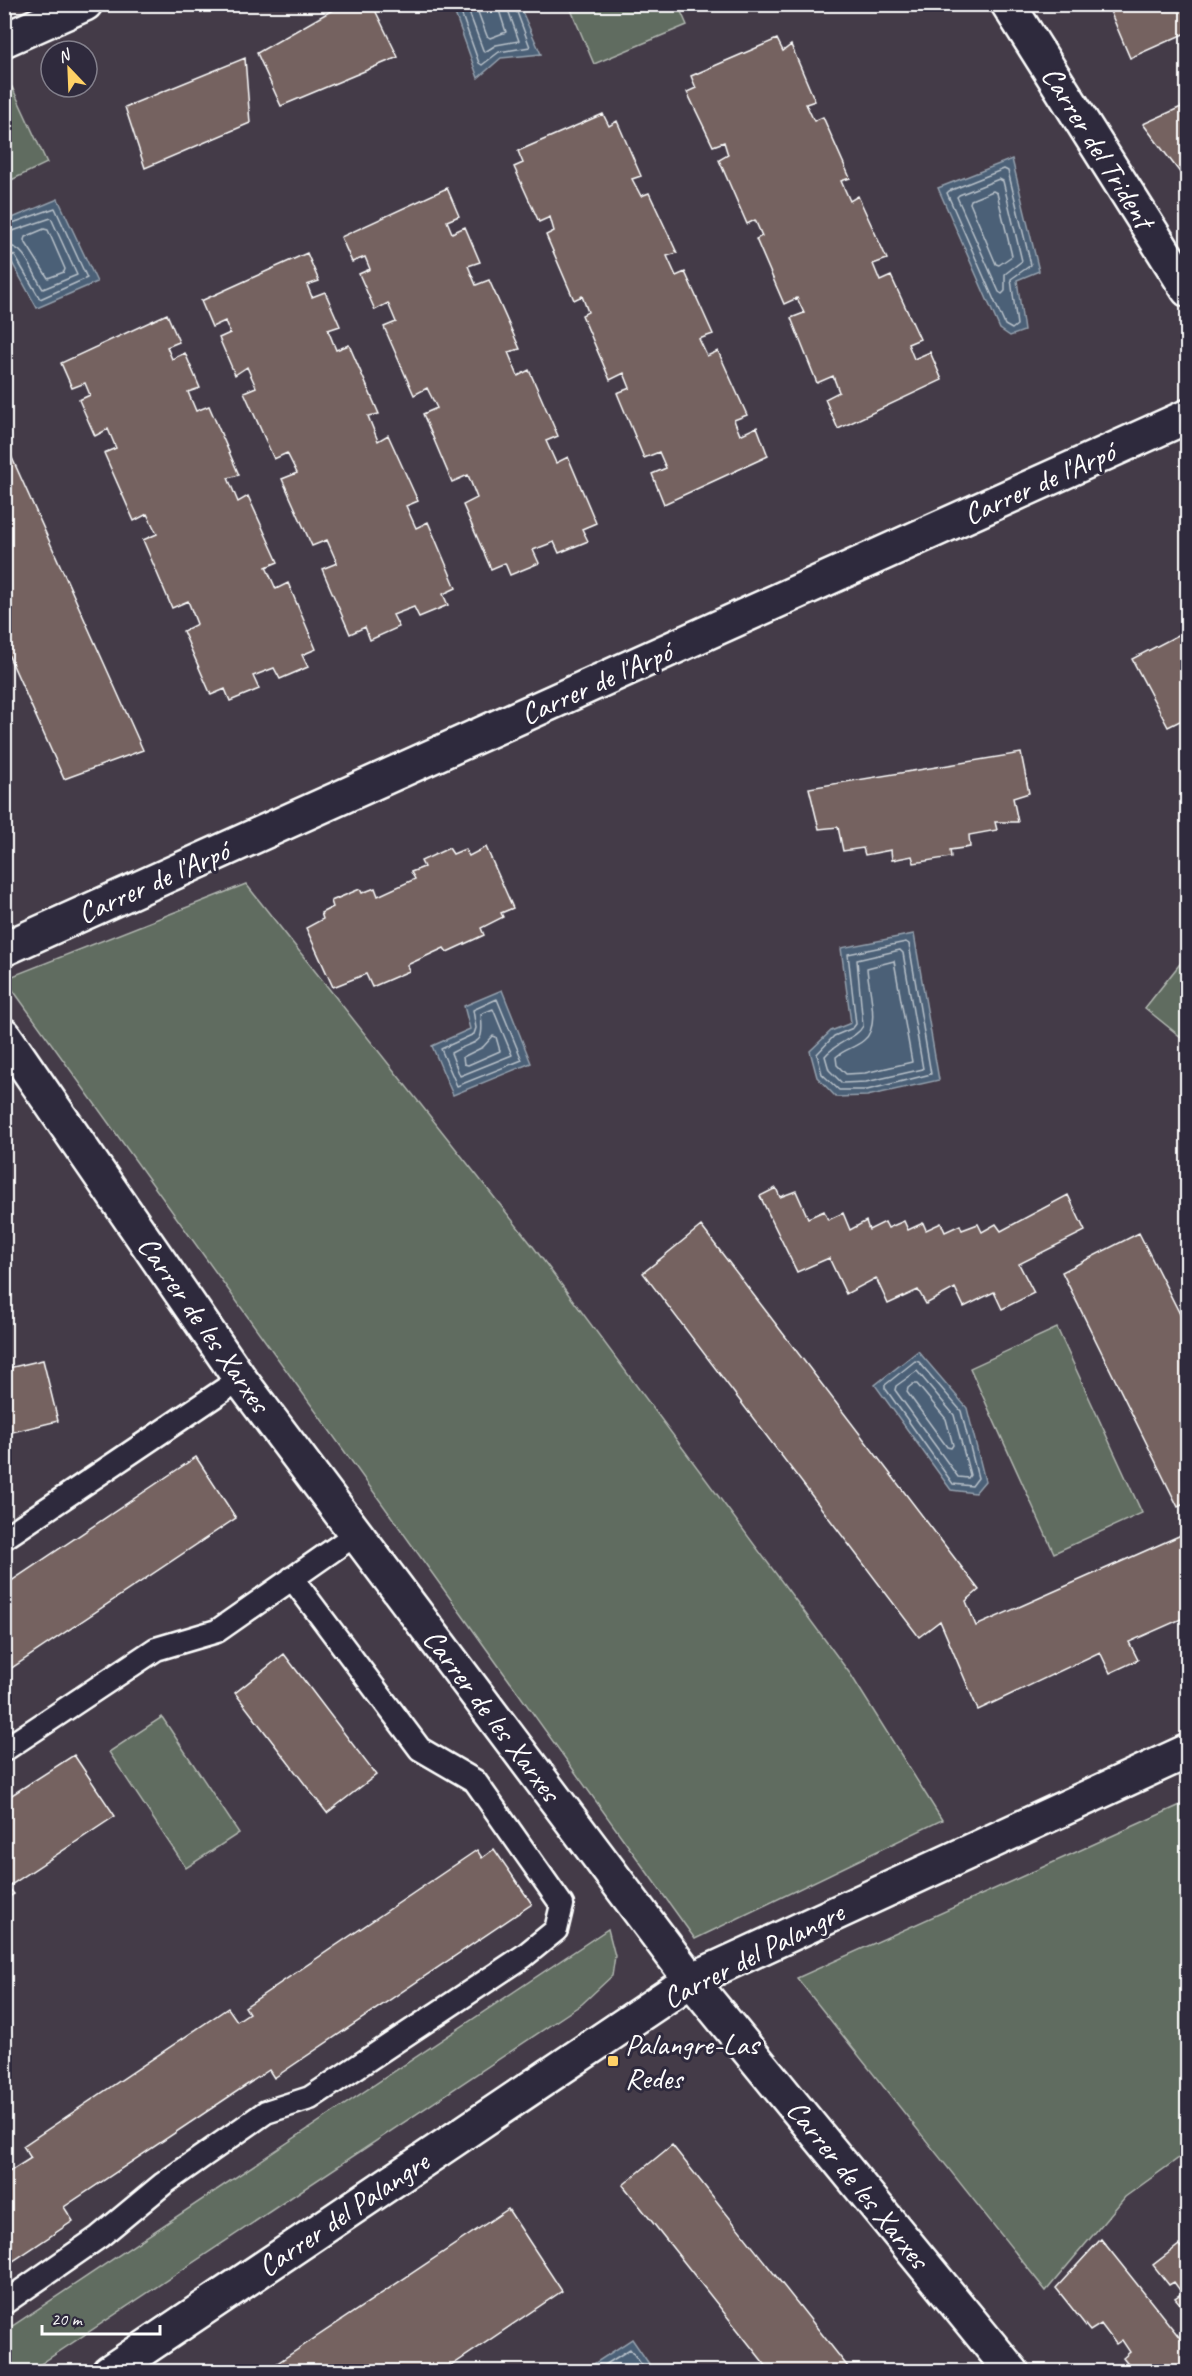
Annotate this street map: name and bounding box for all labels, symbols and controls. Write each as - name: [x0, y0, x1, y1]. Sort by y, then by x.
- north arrow: [39, 39, 99, 99]
- text: N: [55, 44, 75, 67]
- street label: Carrer del Trident: [1033, 59, 1165, 239]
- street label: Carrer de l'Arpó: [957, 431, 1125, 533]
- street label: Carrer de l'Arpó: [514, 631, 682, 733]
- street label: Carrer de l'Arpó: [71, 830, 239, 932]
- street label: Carrer de les Xarxes: [129, 1228, 280, 1422]
- street label: Carrer de les Xarxes: [415, 1621, 571, 1811]
- street label: Carrer del Palangre: [656, 1892, 852, 2017]
- place label: Palangre-Las Redes: [625, 2025, 761, 2097]
- marker: Palangre-Las Redes: [606, 2054, 620, 2068]
- street label: Carrer de les Xarxes: [778, 2092, 940, 2278]
- street label: Carrer del Palangre: [250, 2142, 438, 2285]
- scale bar: [42, 2298, 160, 2336]
- text: 20 m: [51, 2308, 84, 2330]

